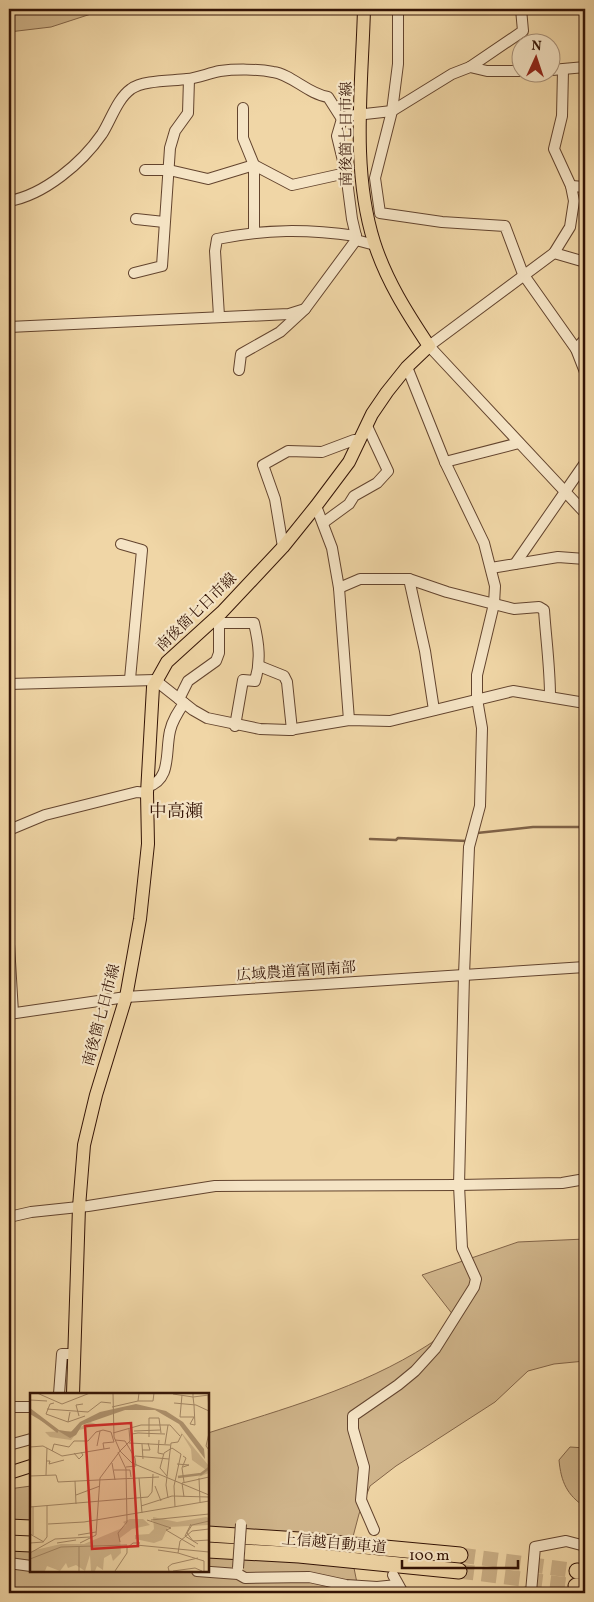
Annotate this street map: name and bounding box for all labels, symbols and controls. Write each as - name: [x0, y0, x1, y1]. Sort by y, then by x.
- north arrow: [512, 32, 562, 82]
- text: N: [531, 37, 542, 56]
- street label: 南後箇七日市線: [337, 81, 358, 187]
- street label: 南後箇七日市線: [152, 569, 242, 657]
- district label: 中高瀬: [149, 800, 203, 825]
- street label: 広域農道富岡南部: [236, 958, 357, 987]
- street label: 南後箇七日市線: [79, 962, 126, 1069]
- inset map: [30, 1393, 209, 1572]
- street label: 上信越自動車道: [281, 1529, 387, 1560]
- scale bar: [402, 1537, 518, 1569]
- text: 100 m: [409, 1546, 449, 1567]

